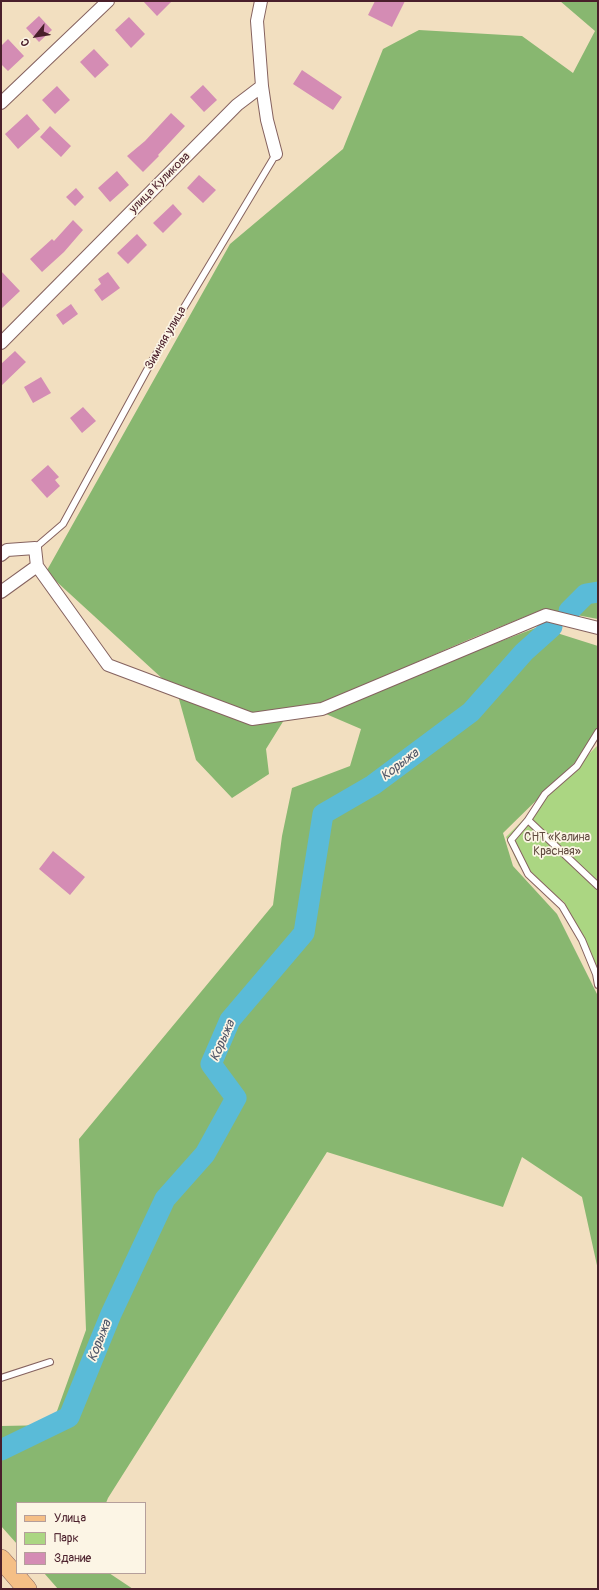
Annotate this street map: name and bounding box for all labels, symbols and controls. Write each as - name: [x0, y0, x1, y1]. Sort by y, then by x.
- north arrow: [16, 16, 56, 56]
- text: С: [18, 36, 33, 48]
- street label: улица Куликова: [127, 150, 193, 216]
- street label: Зимняя улица: [142, 304, 190, 372]
- water label: Корыжа: [378, 746, 422, 784]
- park label: СНТ «Калина Красная»: [524, 831, 590, 859]
- water label: Корыжа: [207, 1018, 239, 1064]
- water label: Корыжа: [85, 1318, 115, 1364]
- legend: [16, 1502, 146, 1574]
- text: Улица: [54, 1511, 86, 1526]
- text: Парк: [54, 1531, 79, 1546]
- text: Здание: [54, 1551, 91, 1566]

